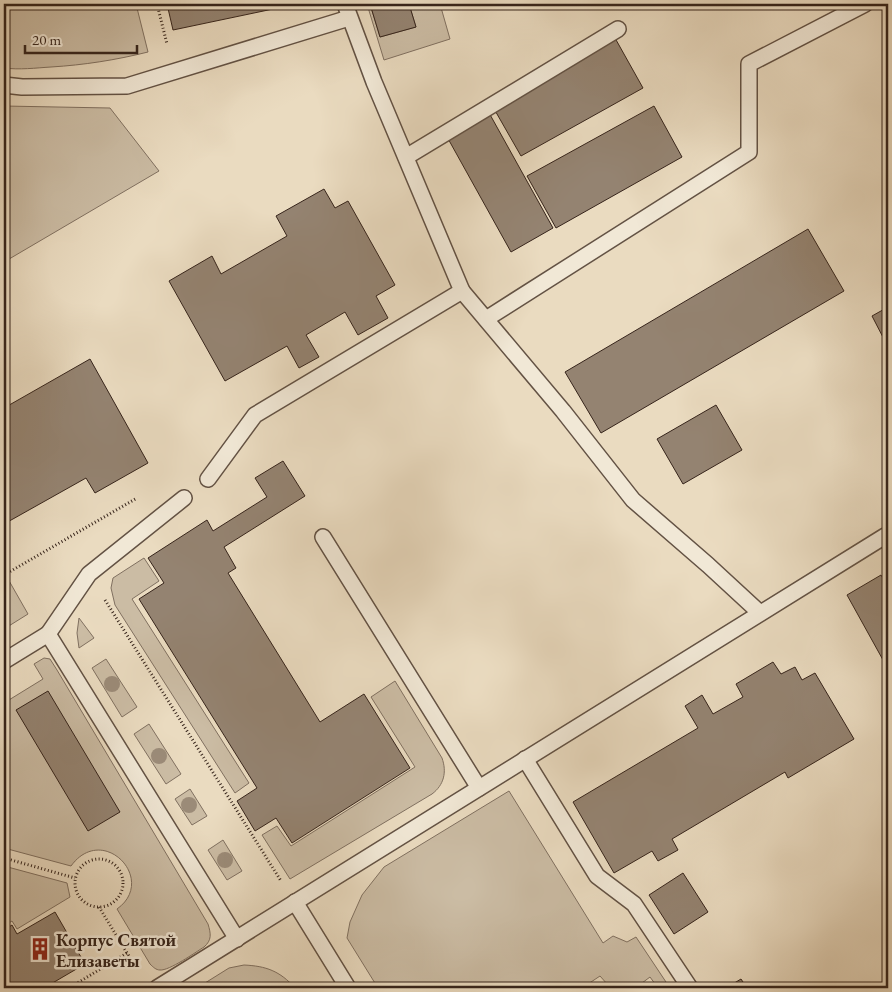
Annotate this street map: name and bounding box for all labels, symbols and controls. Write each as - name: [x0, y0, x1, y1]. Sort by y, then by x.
- scale bar: [25, 22, 138, 54]
- text: 20 m: [32, 30, 61, 49]
- place label: Корпус Святой Елизаветы: [56, 928, 177, 972]
- building icon: Корпус Святой Елизаветы: [27, 936, 53, 962]

